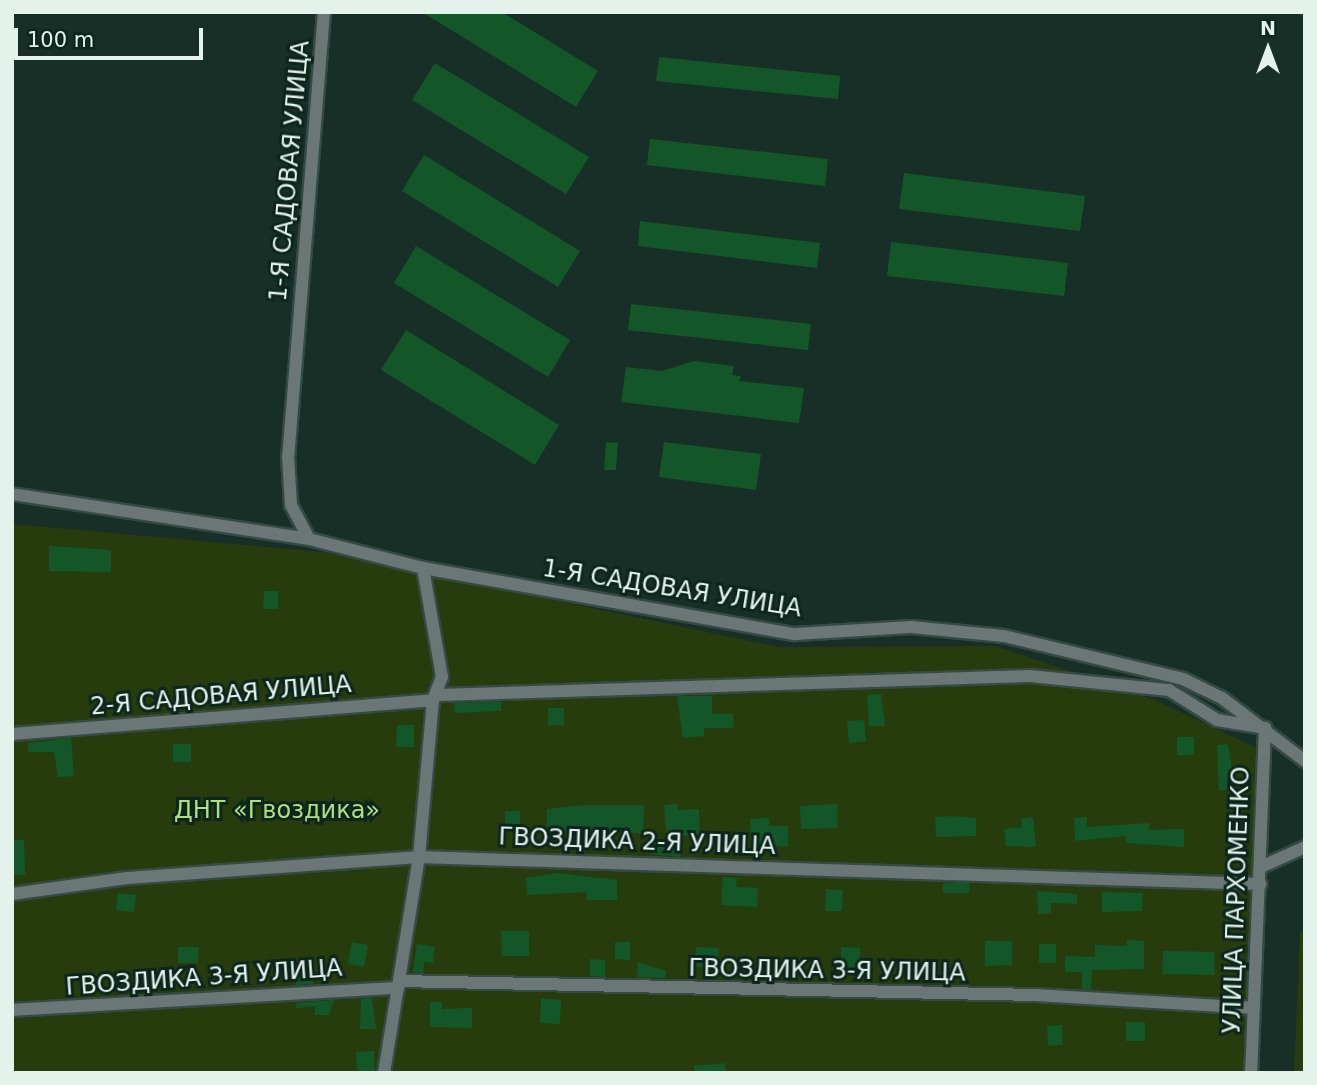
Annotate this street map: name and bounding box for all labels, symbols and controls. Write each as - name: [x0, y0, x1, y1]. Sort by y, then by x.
- scale bar: [18, 14, 206, 58]
- north arrow: [1233, 14, 1303, 84]
- text: N: [1260, 17, 1276, 39]
- text: 100 m: [27, 28, 94, 52]
- street label: 1-Я САДОВАЯ УЛИЦА: [264, 39, 316, 303]
- street label: 1-Я САДОВАЯ УЛИЦА: [540, 554, 804, 624]
- street label: 2-Я САДОВАЯ УЛИЦА: [89, 670, 353, 722]
- street label: УЛИЦА ПАРХОМЕНКО: [1218, 766, 1256, 1034]
- park label: ДНТ «Гвоздика»: [174, 797, 380, 825]
- street label: ГВОЗДИКА 2-Я УЛИЦА: [498, 823, 776, 861]
- street label: ГВОЗДИКА 3-Я УЛИЦА: [65, 954, 343, 1002]
- street label: ГВОЗДИКА 3-Я УЛИЦА: [688, 954, 966, 988]

